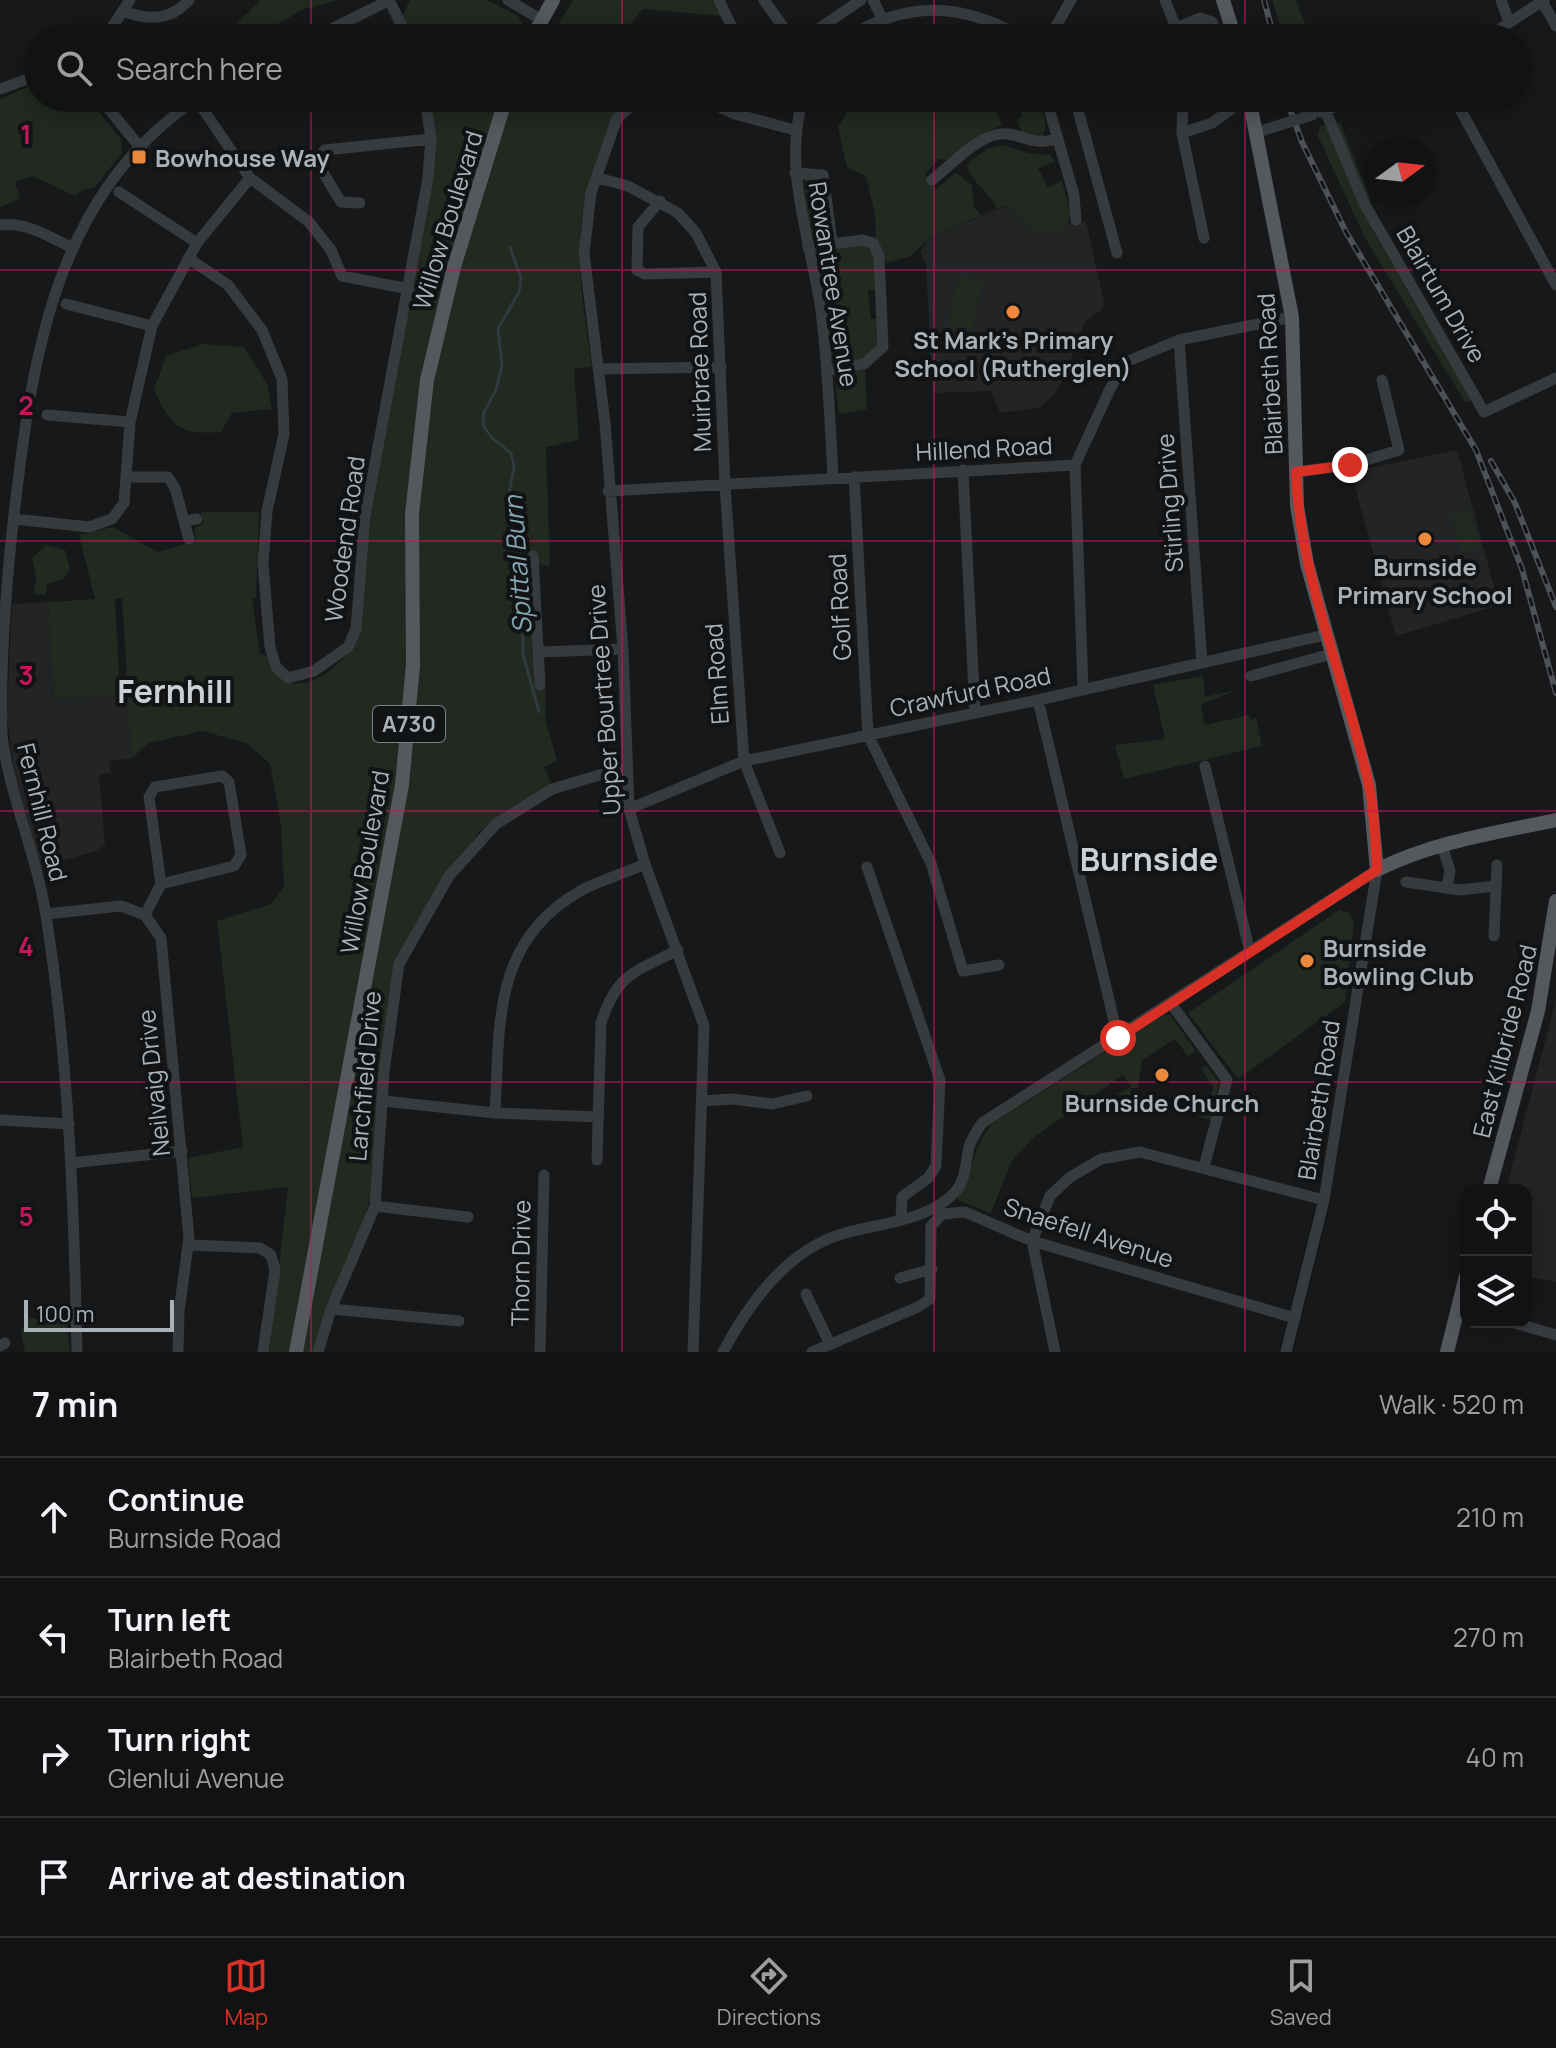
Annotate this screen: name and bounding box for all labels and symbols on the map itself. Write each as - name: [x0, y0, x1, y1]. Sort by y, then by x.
- text: 1: [20, 116, 32, 152]
- street label: Willow Boulevard: [404, 126, 490, 314]
- north arrow: [1364, 136, 1436, 208]
- place label: Bowhouse Way: [155, 141, 330, 174]
- marker: Bowhouse Way: [130, 148, 148, 166]
- street label: Rowantree Avenue: [801, 179, 867, 389]
- street label: Blairtum Drive: [1389, 219, 1495, 369]
- street label: Muirbrae Road: [680, 291, 718, 453]
- street label: Blairbeth Road: [1248, 292, 1290, 456]
- marker: St Mark's Primary School (Rutherglen): [1004, 303, 1022, 321]
- place label: St Mark's Primary School (Rutherglen): [894, 323, 1132, 384]
- text: 2: [18, 387, 34, 423]
- street label: Hillend Road: [915, 428, 1053, 468]
- street label: Stirling Drive: [1148, 432, 1190, 574]
- route end: [1332, 447, 1368, 483]
- street label: Woodend Road: [316, 454, 372, 624]
- water label: Spittal Burn: [494, 493, 540, 635]
- marker: Burnside Primary School: [1416, 530, 1434, 548]
- place label: Burnside Primary School: [1337, 550, 1513, 611]
- street label: Golf Road: [820, 553, 858, 661]
- street label: Upper Bourtree Drive: [578, 583, 628, 817]
- street label: Elm Road: [696, 622, 736, 726]
- text: 3: [18, 657, 34, 693]
- street label: Crawfurd Road: [887, 658, 1053, 724]
- district label: Fernhill: [117, 669, 233, 713]
- road number: A730: [373, 706, 445, 742]
- street label: Fernhill Road: [10, 739, 76, 885]
- street label: Willow Boulevard: [332, 768, 396, 956]
- district label: Burnside: [1080, 837, 1218, 881]
- text: 4: [18, 928, 34, 964]
- place label: Burnside Bowling Club: [1323, 931, 1474, 992]
- street label: East Kilbride Road: [1464, 941, 1544, 1141]
- marker: Burnside Bowling Club: [1298, 952, 1316, 970]
- street label: Larchfield Drive: [340, 989, 388, 1163]
- street label: Neilvaig Drive: [129, 1008, 177, 1158]
- street label: Blairbeth Road: [1289, 1018, 1347, 1182]
- route start: [1100, 1020, 1136, 1056]
- marker: Burnside Church: [1153, 1066, 1171, 1084]
- place label: Burnside Church: [1065, 1086, 1259, 1119]
- street label: Snaefell Avenue: [1000, 1189, 1178, 1275]
- text: 5: [18, 1198, 34, 1234]
- street label: Thorn Drive: [502, 1199, 538, 1327]
- scale bar: [24, 1296, 174, 1332]

